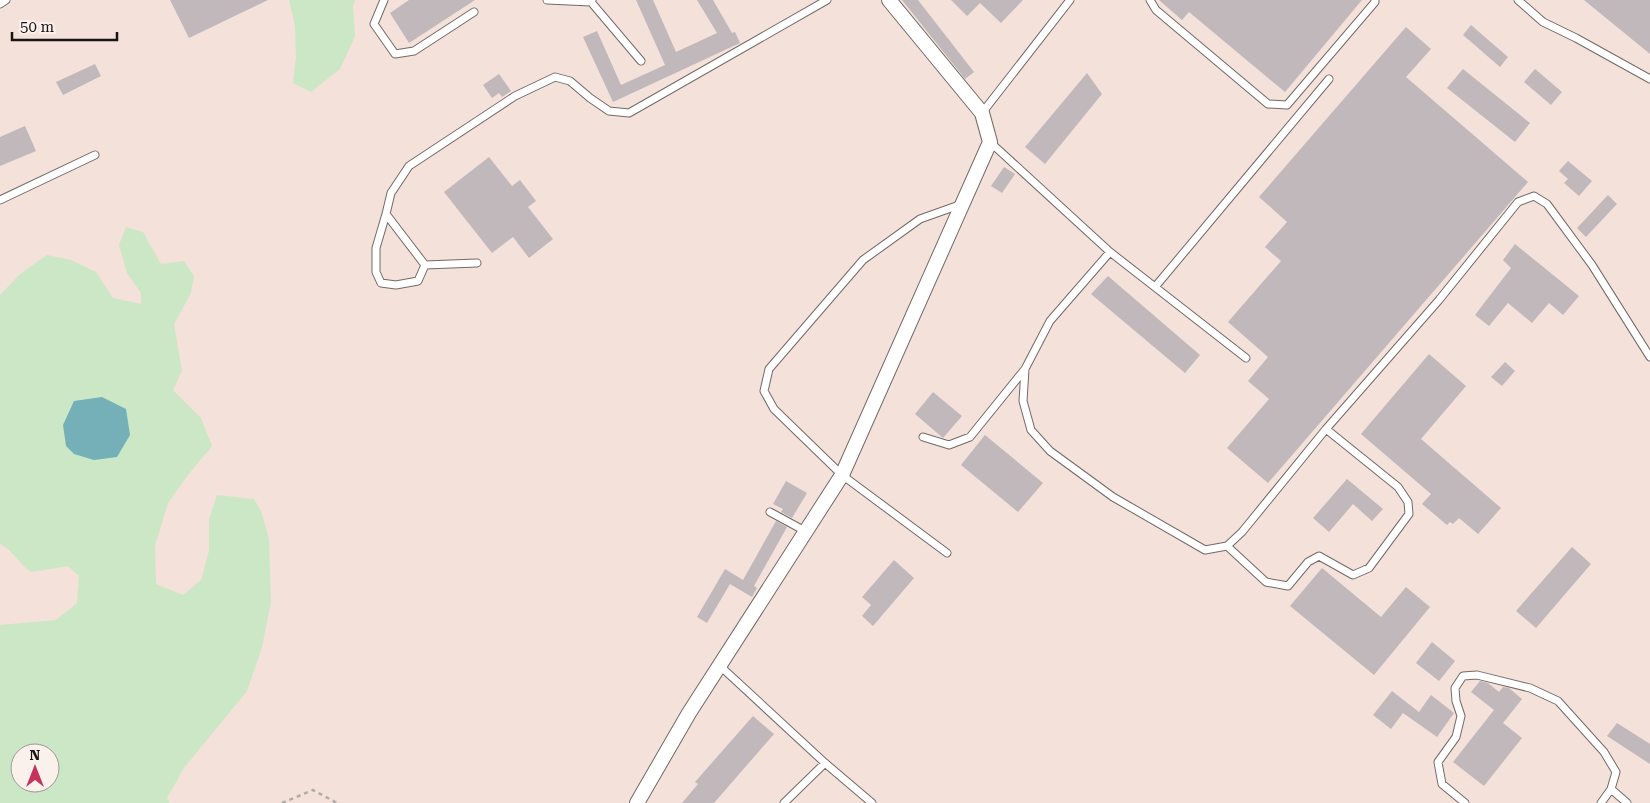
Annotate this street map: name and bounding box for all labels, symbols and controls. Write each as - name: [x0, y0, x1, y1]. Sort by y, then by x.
- scale bar: [12, 10, 118, 42]
- text: 50 m: [20, 18, 55, 36]
- north arrow: [10, 743, 60, 793]
- text: N: [30, 747, 41, 763]

